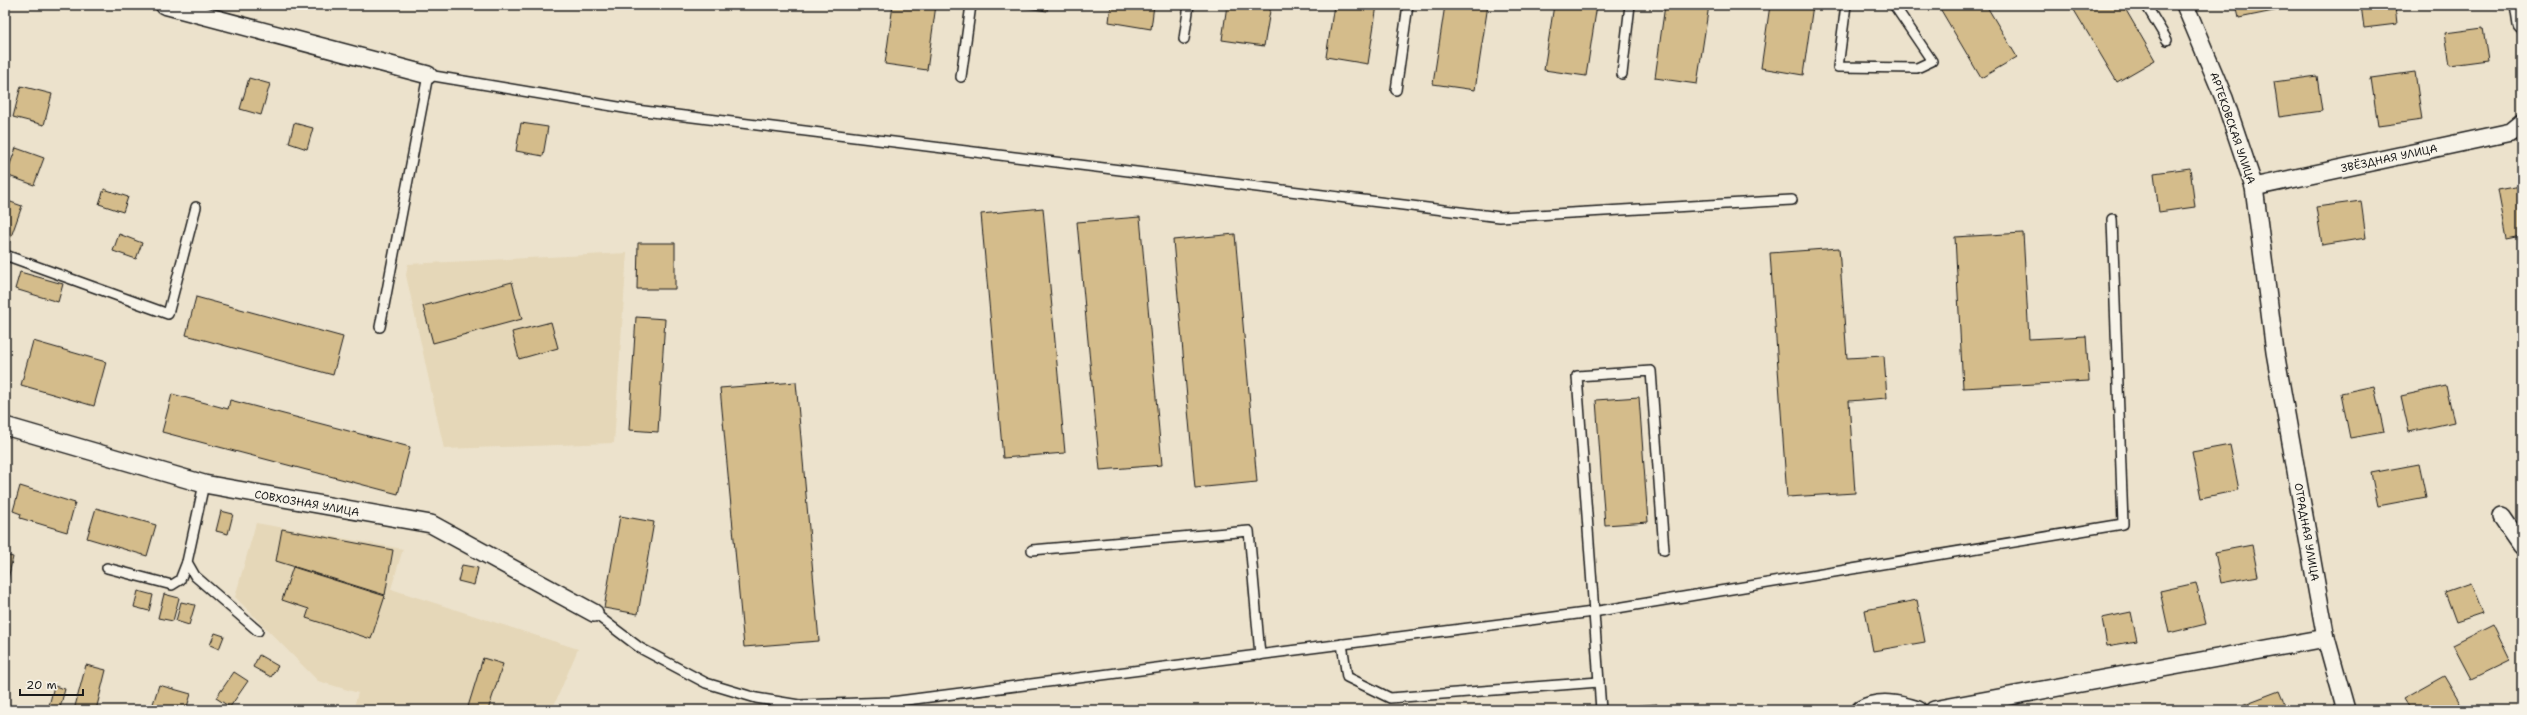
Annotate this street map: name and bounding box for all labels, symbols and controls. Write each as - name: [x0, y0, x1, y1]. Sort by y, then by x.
- street label: АРТЕКОВСКАЯ УЛИЦА: [2206, 70, 2259, 186]
- street label: ЗВЁЗДНАЯ УЛИЦА: [2339, 141, 2439, 176]
- street label: ОТРАДНАЯ УЛИЦА: [2291, 482, 2323, 582]
- street label: СОВХОЗНАЯ УЛИЦА: [253, 487, 360, 520]
- scale bar: [20, 671, 83, 697]
- text: 20 m: [26, 677, 57, 693]

